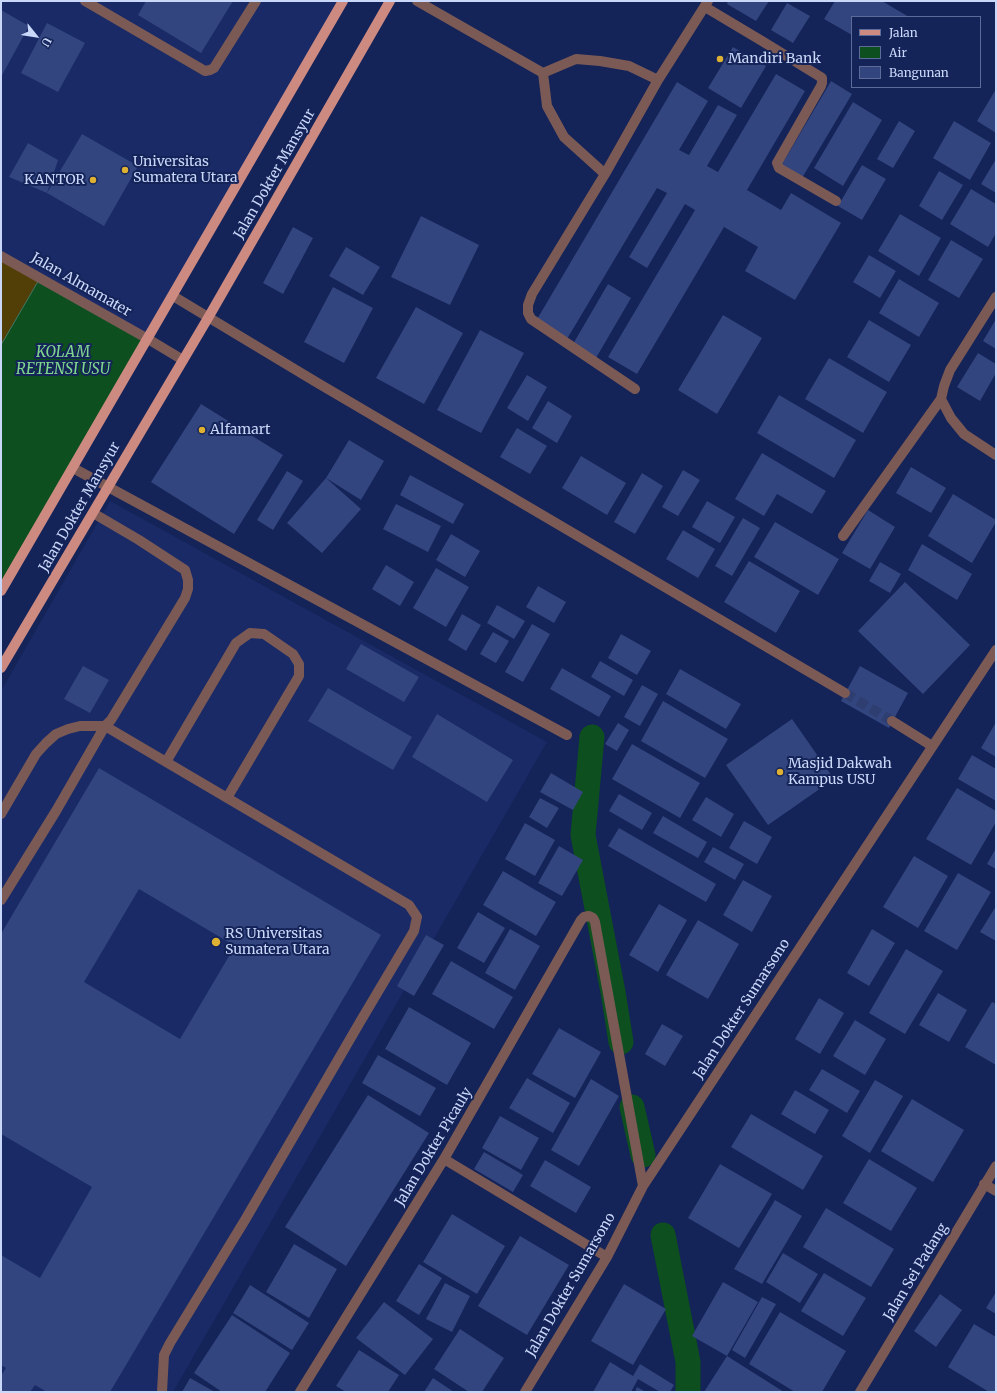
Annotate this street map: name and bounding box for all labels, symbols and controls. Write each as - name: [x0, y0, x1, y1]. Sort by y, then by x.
- north arrow: [16, 16, 56, 56]
- legend: [851, 16, 981, 88]
- text: Jalan: [889, 25, 918, 40]
- text: U: [38, 35, 55, 49]
- text: Air: [889, 45, 907, 60]
- place label: Mandiri Bank: [728, 51, 821, 67]
- marker: Mandiri Bank: [715, 54, 725, 64]
- text: Bangunan: [889, 65, 949, 80]
- street label: Jalan Dokter Mansyur: [231, 106, 319, 242]
- place label: Universitas Sumatera Utara: [133, 154, 238, 186]
- marker: Universitas Sumatera Utara: [120, 165, 130, 175]
- place label: KANTOR: [24, 172, 85, 188]
- marker: KANTOR: [88, 175, 98, 185]
- street label: Jalan Almamater: [28, 250, 134, 320]
- water label: KOLAM RETENSI USU: [16, 344, 110, 379]
- place label: Alfamart: [210, 422, 270, 438]
- marker: Alfamart: [197, 425, 207, 435]
- street label: Jalan Dokter Mansyur: [36, 439, 124, 575]
- place label: Masjid Dakwah Kampus USU: [788, 756, 892, 788]
- marker: Masjid Dakwah Kampus USU: [775, 767, 785, 777]
- place label: RS Universitas Sumatera Utara: [225, 926, 330, 958]
- marker: RS Universitas Sumatera Utara: [210, 936, 222, 948]
- street label: Jalan Dokter Sumarsono: [690, 936, 794, 1082]
- street label: Jalan Dokter Picauly: [392, 1085, 476, 1209]
- street label: Jalan Dokter Sumarsono: [523, 1210, 619, 1360]
- street label: Jalan Sei Padang: [880, 1220, 952, 1324]

